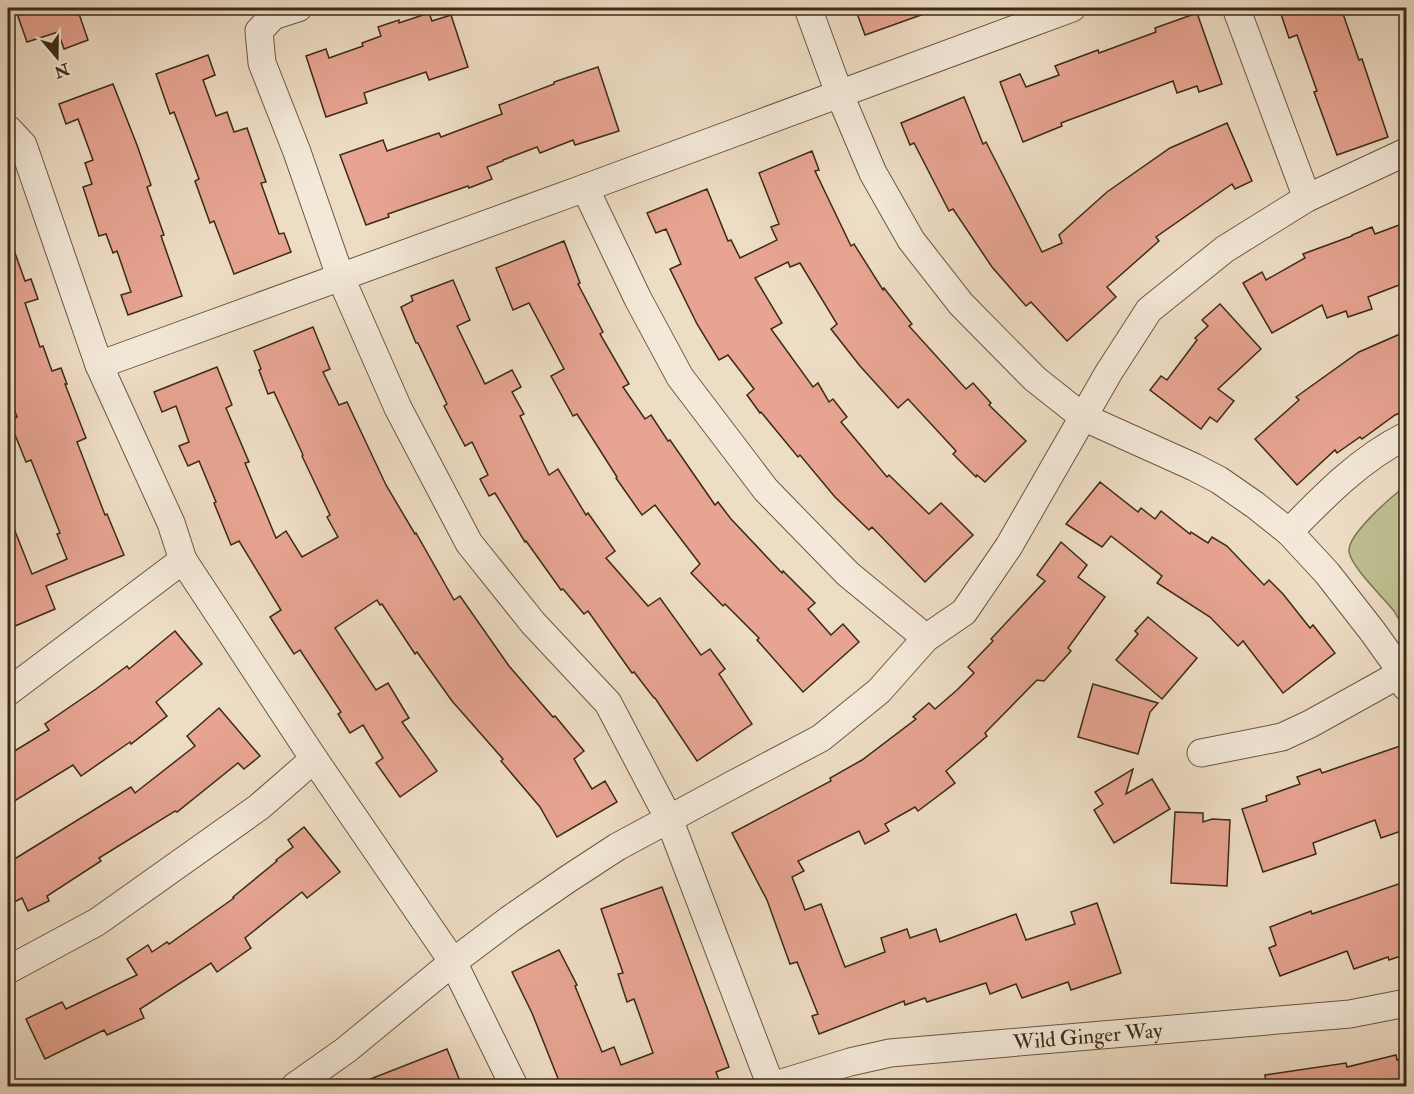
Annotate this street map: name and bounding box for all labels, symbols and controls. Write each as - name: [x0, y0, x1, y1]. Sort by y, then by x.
- north arrow: [27, 27, 87, 87]
- text: N: [51, 58, 73, 82]
- street label: Wild Ginger Way: [1011, 1016, 1164, 1056]

